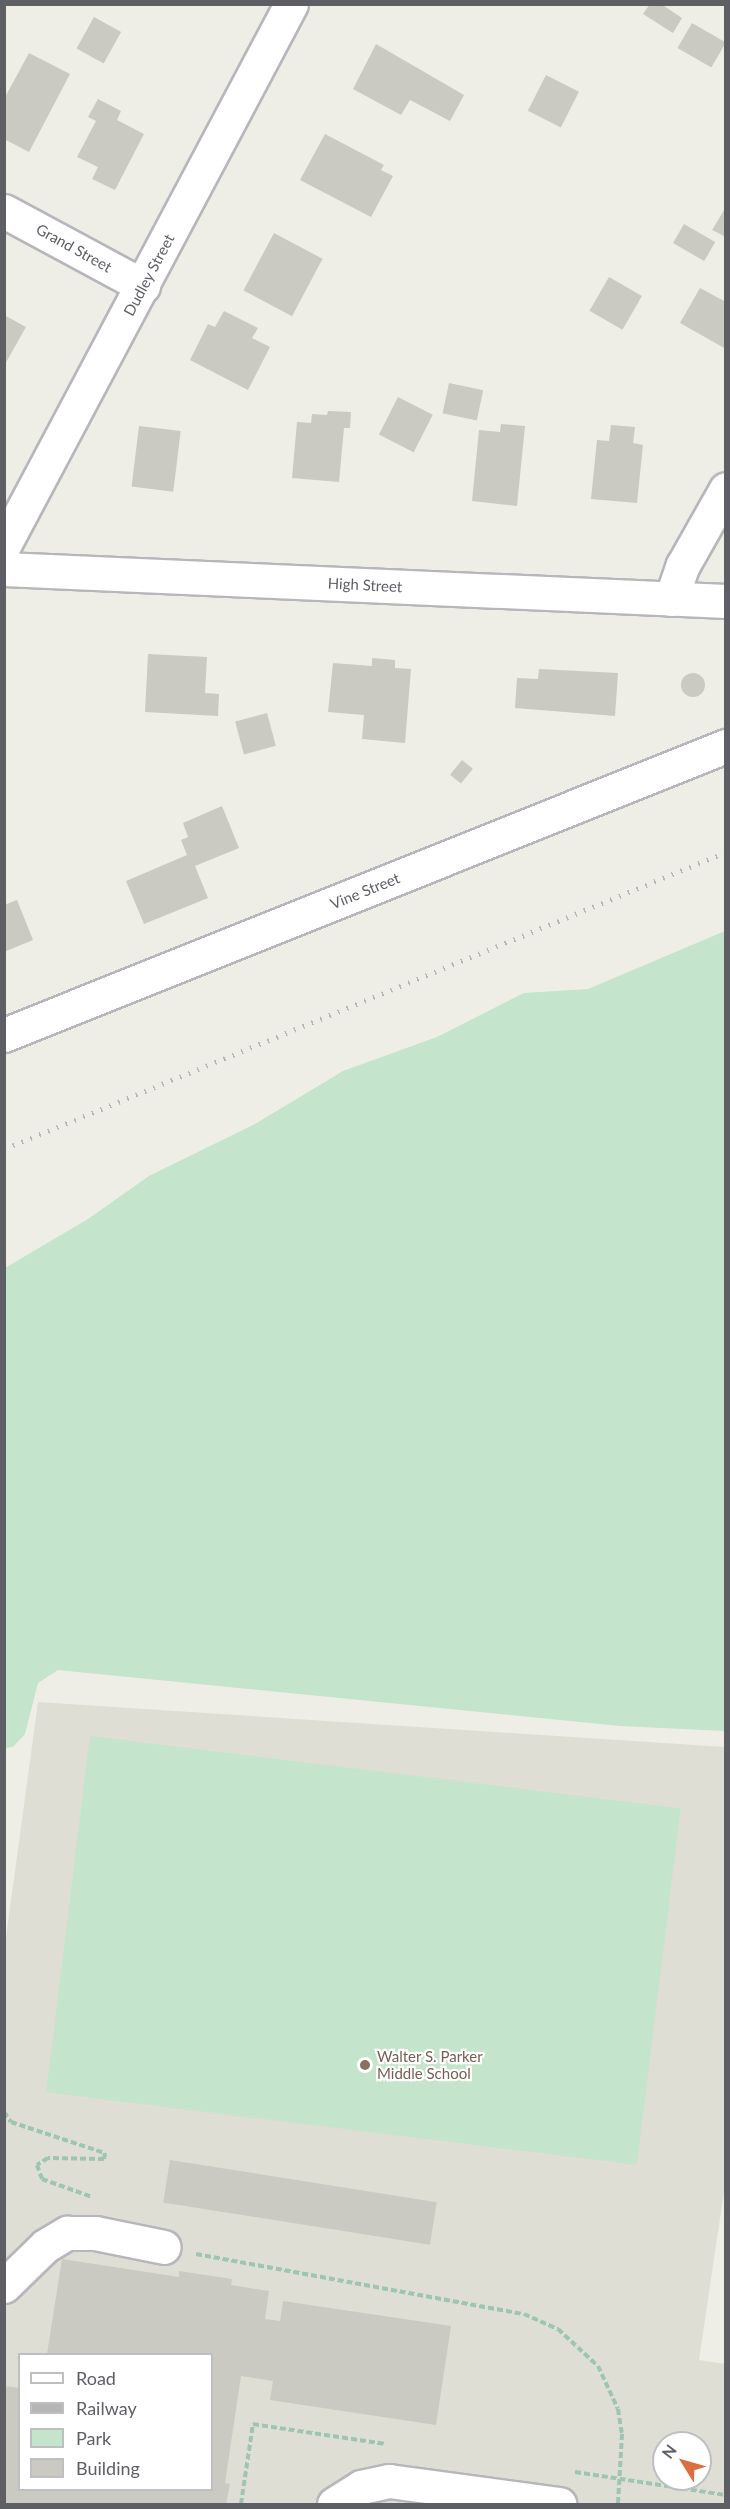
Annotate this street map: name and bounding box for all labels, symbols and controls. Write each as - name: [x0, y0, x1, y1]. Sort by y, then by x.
- street label: Grand Street: [33, 220, 115, 276]
- street label: Dudley Street: [120, 231, 178, 319]
- street label: High Street: [327, 574, 403, 596]
- street label: Vine Street: [328, 869, 402, 913]
- place label: Walter S. Parker Middle School: [377, 2047, 483, 2082]
- marker: Walter S. Parker Middle School: [358, 2058, 372, 2072]
- legend: [18, 2353, 213, 2491]
- text: Road: [76, 2367, 116, 2389]
- text: Railway: [76, 2397, 137, 2419]
- text: Park: [76, 2427, 111, 2449]
- north arrow: [652, 2431, 712, 2491]
- text: N: [658, 2440, 680, 2462]
- text: Building: [76, 2457, 140, 2479]

